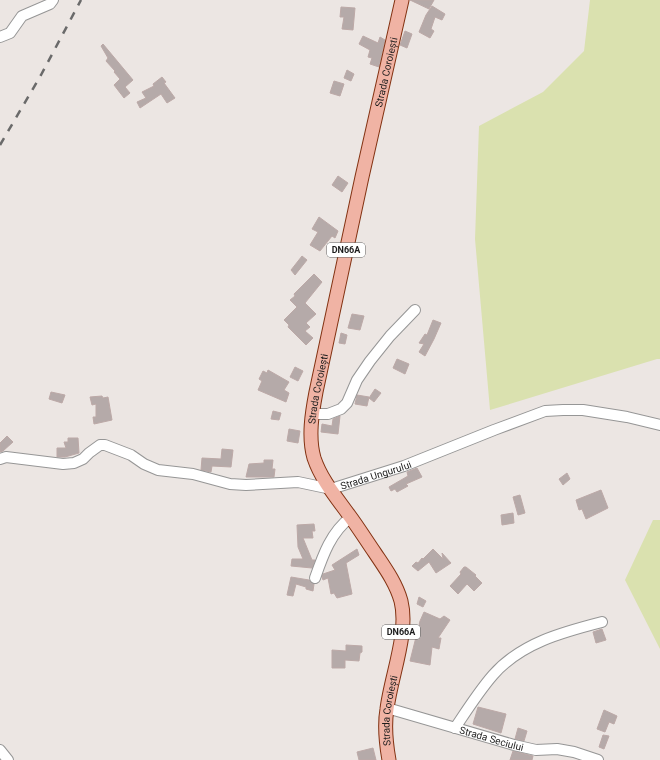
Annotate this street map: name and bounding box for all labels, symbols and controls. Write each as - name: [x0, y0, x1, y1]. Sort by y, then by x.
- street label: Strada Coroiești: [373, 36, 399, 108]
- road number: DN66A: [327, 243, 365, 257]
- street label: Strada Coroiești: [306, 353, 330, 424]
- street label: Strada Ungurului: [339, 459, 413, 492]
- road number: DN66A: [382, 625, 420, 639]
- street label: Strada Coroiești: [380, 674, 400, 746]
- street label: Strada Seciului: [458, 724, 525, 753]

